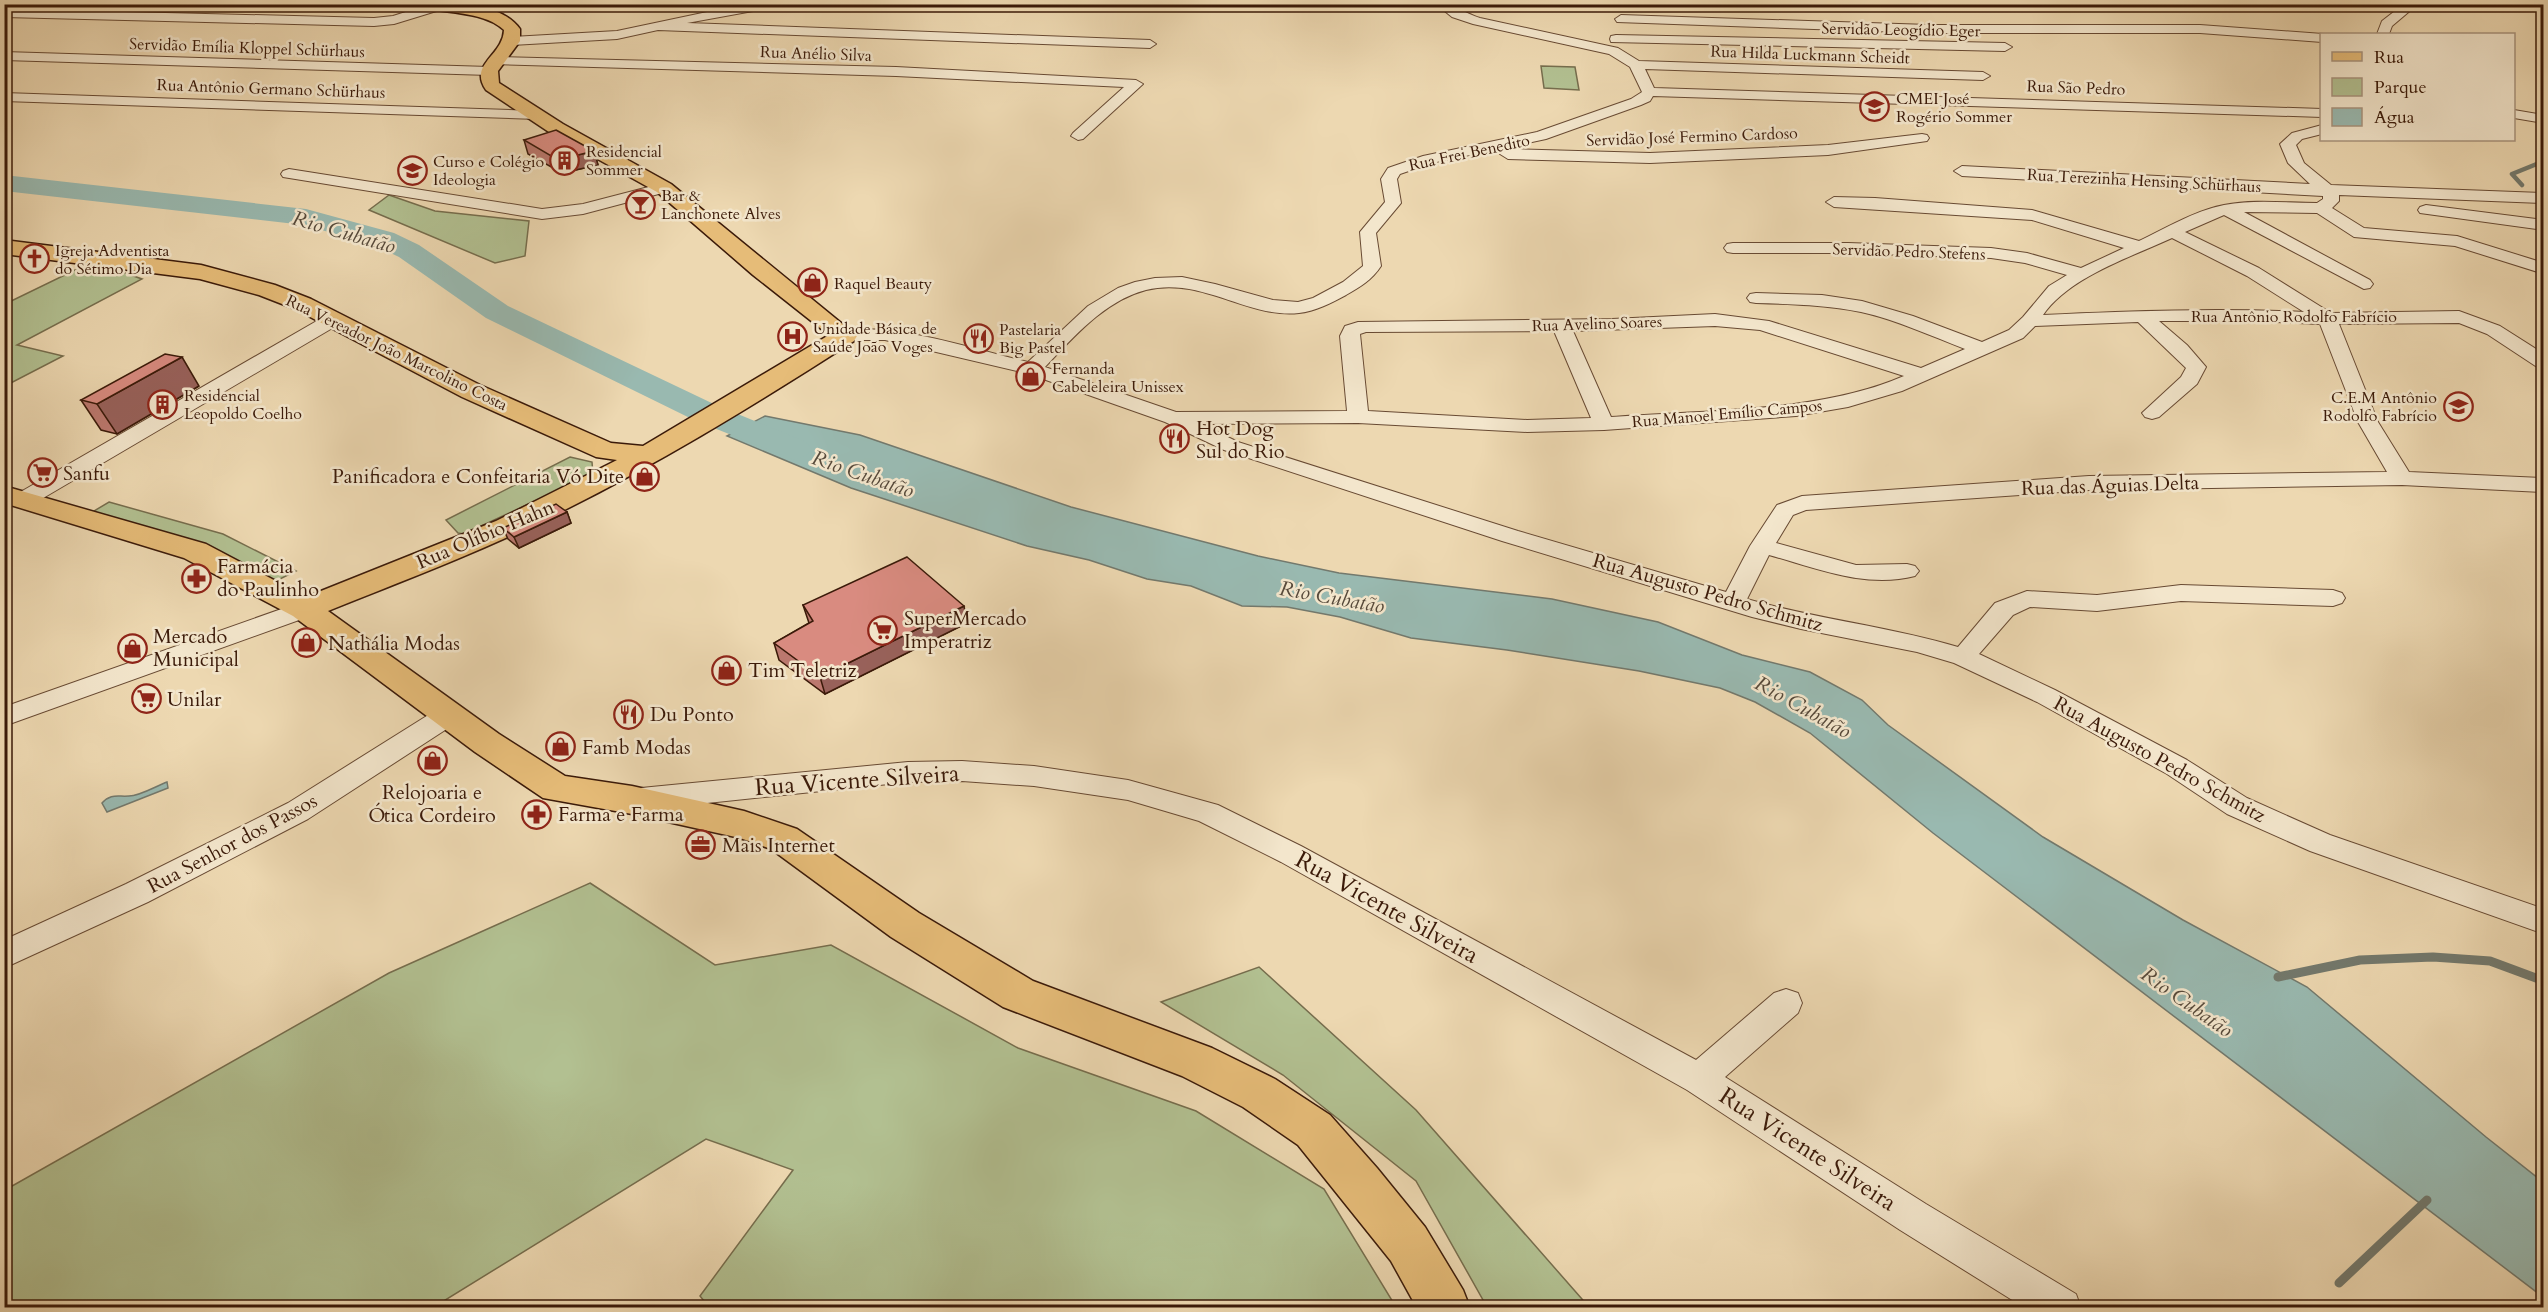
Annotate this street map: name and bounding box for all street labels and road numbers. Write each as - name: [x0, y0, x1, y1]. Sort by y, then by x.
- street label: Servidão Leogídio Eger: [1821, 18, 1981, 42]
- street label: Servidão Emília Kloppel Schürhaus: [129, 33, 365, 63]
- street label: Rua Anélio Silva: [760, 41, 872, 67]
- street label: Rua Hilda Luckmann Scheidt: [1710, 41, 1910, 69]
- street label: Rua Antônio Germano Schürhaus: [156, 74, 386, 104]
- street label: Rua São Pedro: [2026, 75, 2126, 101]
- street label: Servidão José Fermino Cardoso: [1586, 122, 1798, 152]
- street label: Rua Frei Benedito: [1407, 129, 1532, 177]
- street label: Rua Terezinha Hensing Schürhaus: [2026, 164, 2262, 198]
- street label: Servidão Pedro Stefens: [1832, 238, 1986, 266]
- street label: Rua Vereador João Marcolino Costa: [282, 290, 511, 416]
- street label: Rua Antônio Rodolfo Fabrício: [2191, 306, 2397, 328]
- street label: Rua Avelino Soares: [1531, 311, 1663, 337]
- street label: Rua Manoel Emílio Campos: [1631, 395, 1823, 433]
- street label: Rua das Águias Delta: [2020, 469, 2200, 502]
- street label: Rua Olíbio Hahn: [412, 493, 559, 576]
- street label: Rua Augusto Pedro Schmitz: [1590, 547, 1826, 638]
- street label: Rua Augusto Pedro Schmitz: [2049, 690, 2271, 829]
- street label: Rua Vicente Silveira: [754, 757, 961, 804]
- street label: Rua Senhor dos Passos: [143, 787, 322, 900]
- street label: Rua Vicente Silveira: [1289, 843, 1485, 972]
- street label: Rua Vicente Silveira: [1713, 1080, 1903, 1219]

